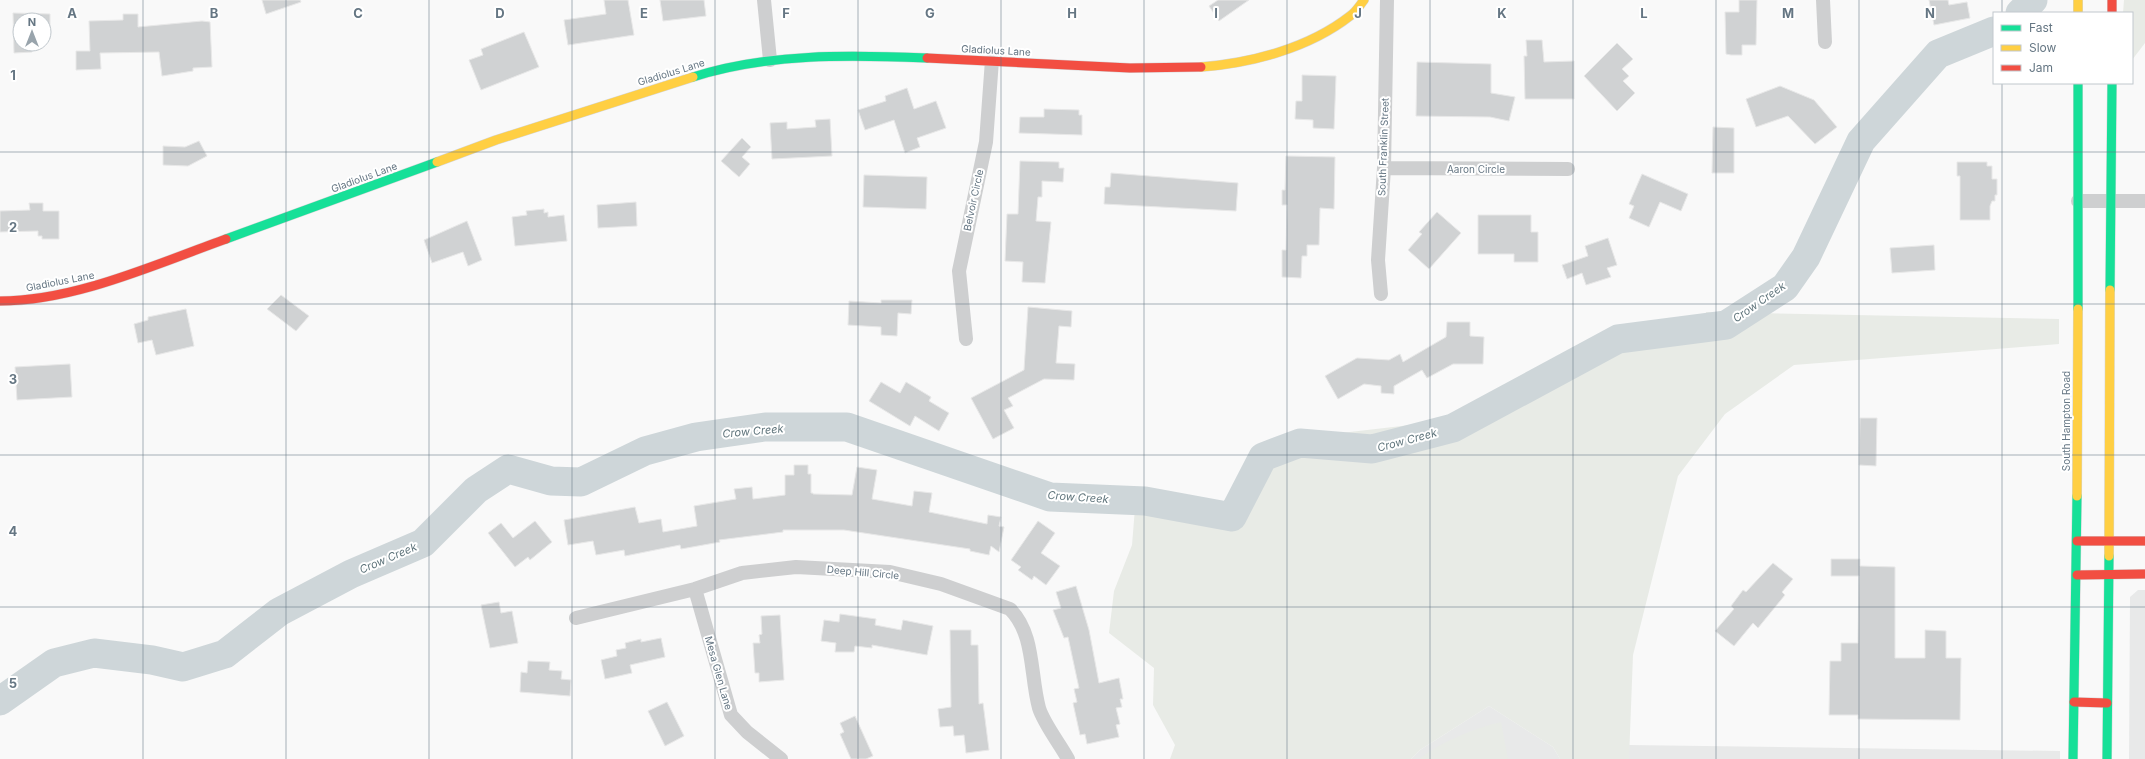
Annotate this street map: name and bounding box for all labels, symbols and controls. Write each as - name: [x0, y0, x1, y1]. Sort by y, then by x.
- text: A: [67, 5, 77, 21]
- text: B: [210, 5, 219, 21]
- text: C: [353, 5, 363, 21]
- text: D: [495, 5, 505, 21]
- text: E: [640, 5, 648, 21]
- text: F: [782, 5, 790, 21]
- text: G: [925, 5, 935, 21]
- text: H: [1067, 5, 1077, 21]
- text: I: [1214, 5, 1218, 21]
- text: J: [1354, 5, 1362, 21]
- text: K: [1497, 5, 1507, 21]
- text: L: [1640, 5, 1648, 21]
- text: M: [1782, 5, 1794, 21]
- text: N: [1925, 5, 1935, 21]
- north arrow: [12, 12, 52, 52]
- legend: [1993, 12, 2133, 84]
- text: N: [28, 15, 36, 29]
- text: Fast: [2029, 20, 2053, 35]
- text: Slow: [2029, 40, 2057, 55]
- street label: Gladiolus Lane: [961, 42, 1031, 58]
- street label: Gladiolus Lane: [636, 56, 706, 88]
- text: Jam: [2029, 60, 2053, 75]
- text: 1: [10, 67, 16, 83]
- street label: South Franklin Street: [1375, 97, 1391, 196]
- street label: Gladiolus Lane: [329, 159, 399, 195]
- street label: Aaron Circle: [1447, 163, 1505, 175]
- street label: Belvoir Circle: [961, 168, 985, 232]
- text: 2: [9, 219, 17, 235]
- street label: Gladiolus Lane: [25, 268, 95, 294]
- water label: Crow Creek: [1730, 278, 1789, 325]
- text: 3: [9, 371, 17, 387]
- street label: South Hampton Road: [2060, 371, 2072, 471]
- water label: Crow Creek: [722, 421, 785, 441]
- water label: Crow Creek: [1376, 425, 1439, 455]
- water label: Crow Creek: [1047, 488, 1110, 506]
- text: 4: [9, 523, 18, 539]
- water label: Crow Creek: [357, 539, 420, 576]
- street label: Deep Hill Circle: [826, 563, 900, 581]
- street label: Mesa Glen Lane: [703, 635, 735, 711]
- text: 5: [9, 675, 17, 691]

